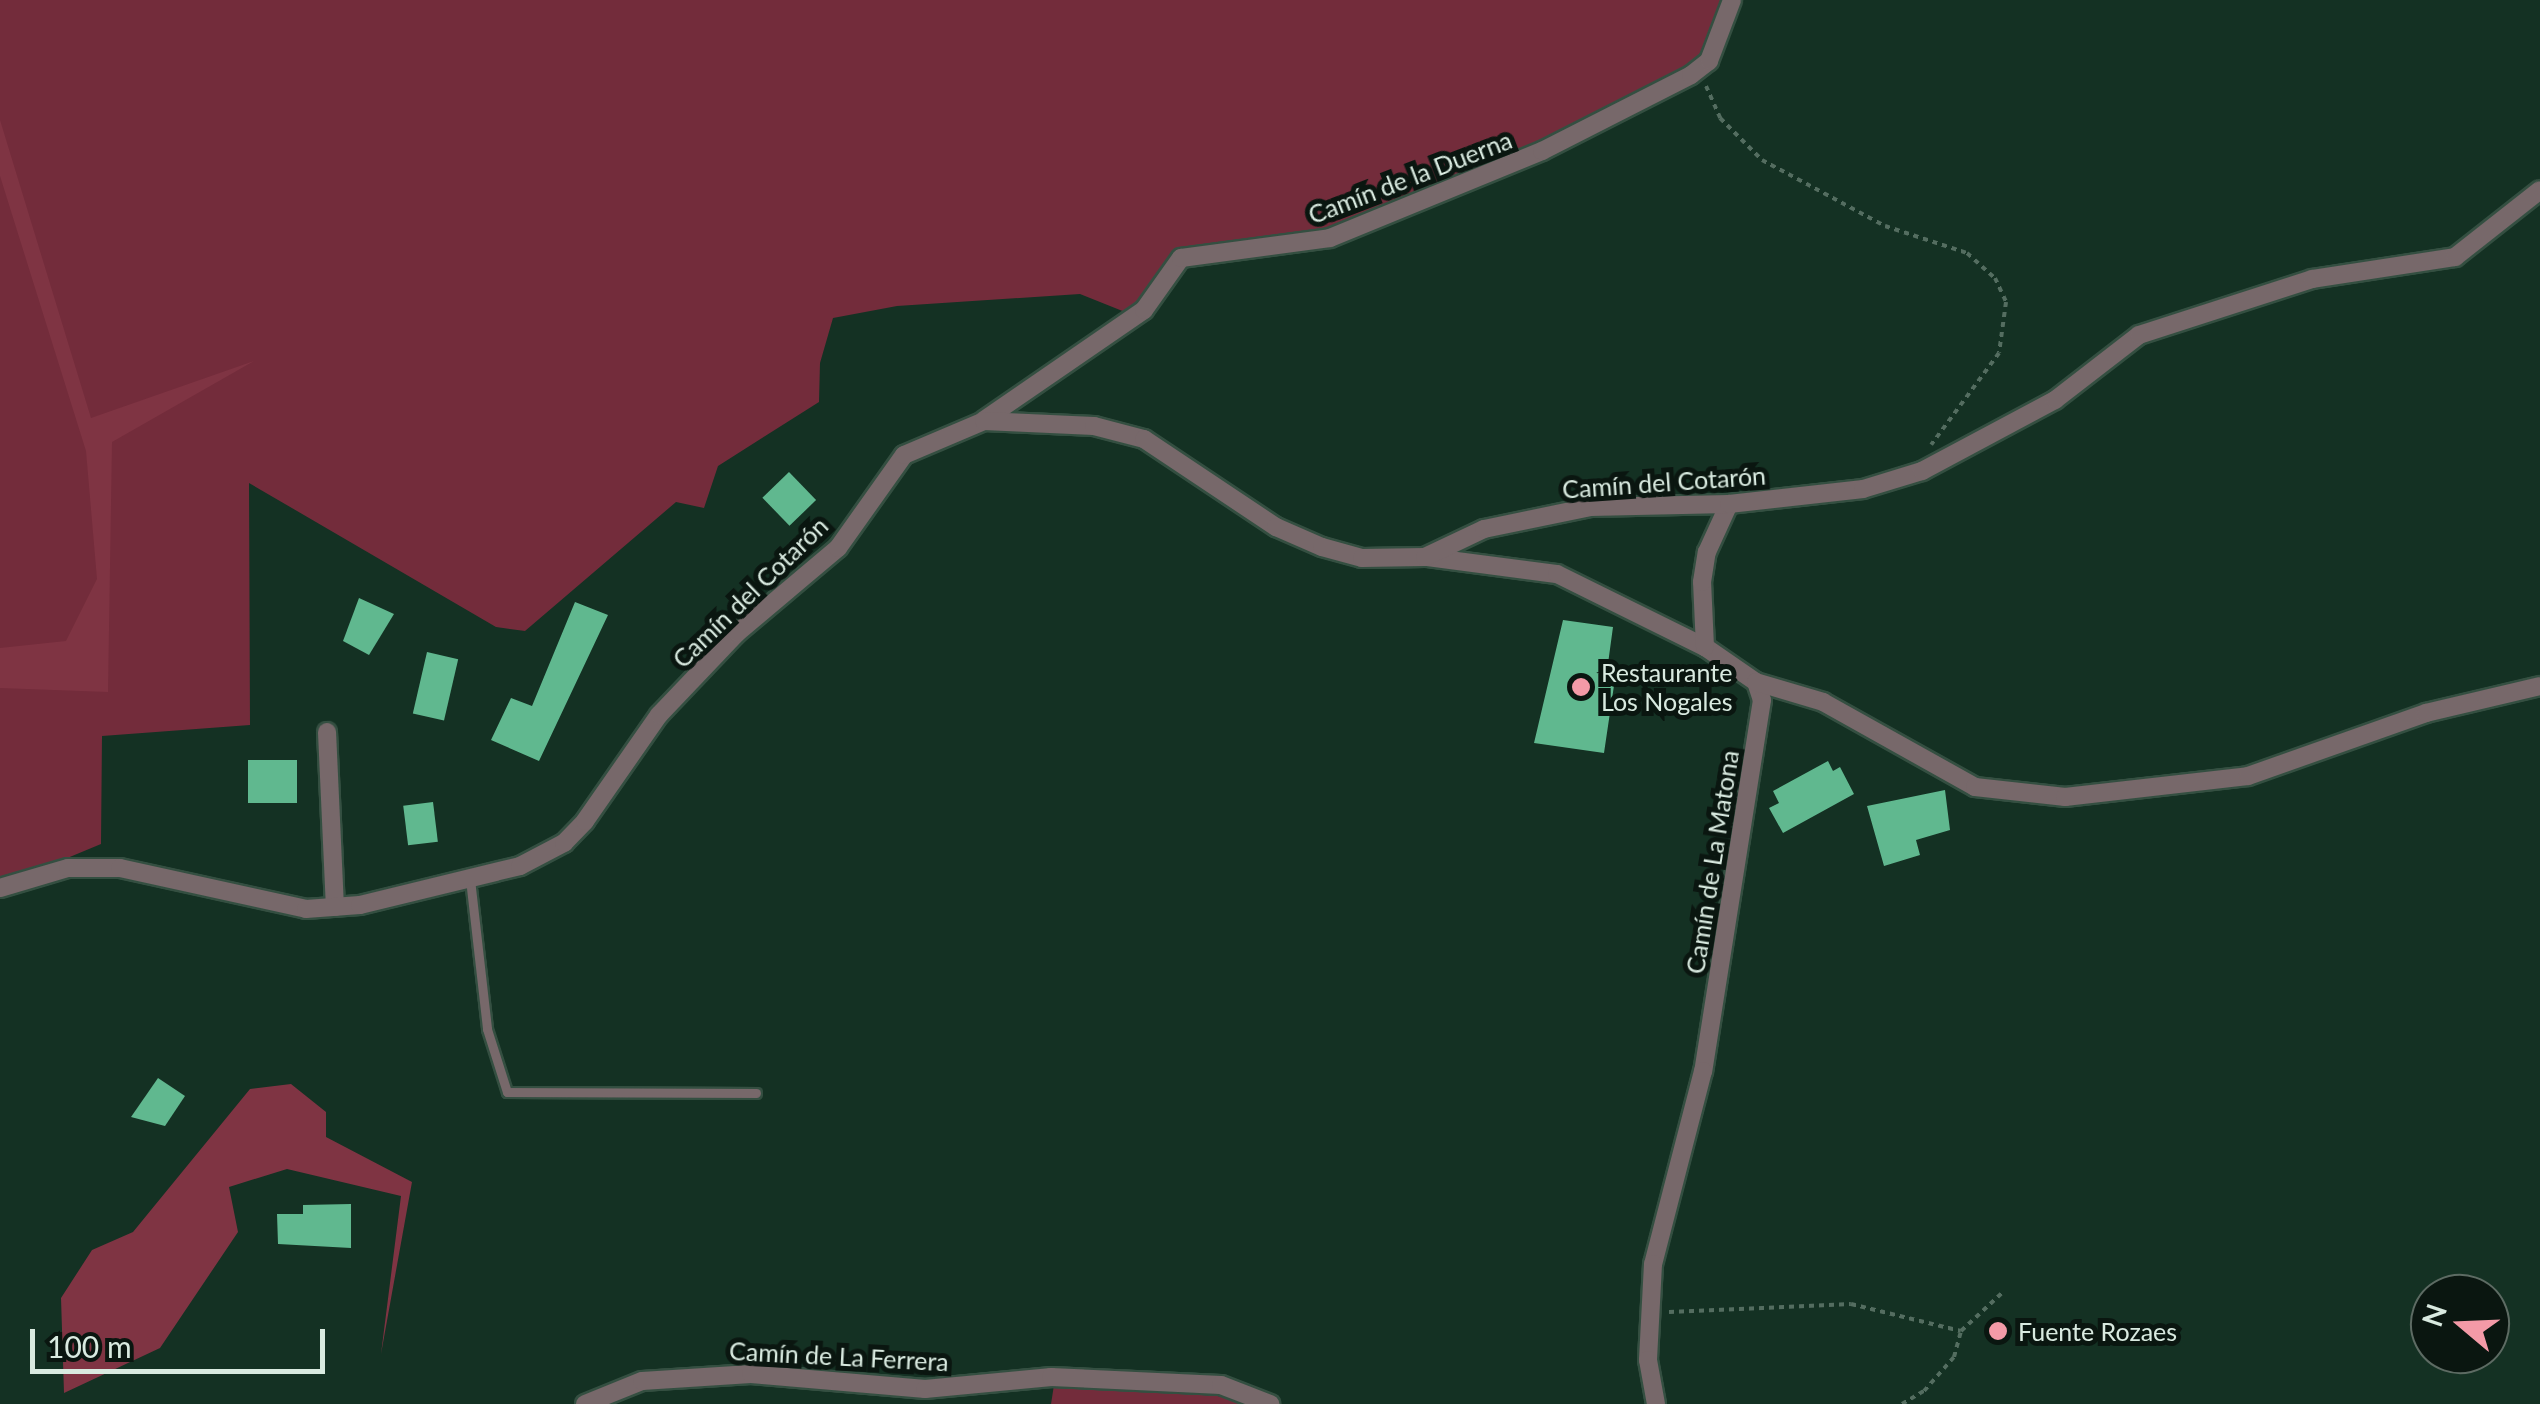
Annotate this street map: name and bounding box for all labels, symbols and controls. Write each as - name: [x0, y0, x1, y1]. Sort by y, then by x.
- street label: Camín de la Duerna: [1304, 124, 1516, 230]
- street label: Camín del Cotarón: [1561, 460, 1767, 504]
- street label: Camín del Cotarón: [666, 510, 834, 674]
- place label: Restaurante Los Nogales: [1601, 658, 1732, 717]
- marker: Restaurante Los Nogales: [1570, 676, 1592, 698]
- street label: Camín de La Matona: [1680, 748, 1744, 976]
- north arrow: [2410, 1274, 2510, 1374]
- text: N: [2414, 1299, 2453, 1331]
- scale bar: [35, 1309, 330, 1371]
- place label: Fuente Rozaes: [2018, 1316, 2177, 1346]
- marker: Fuente Rozaes: [1987, 1320, 2009, 1342]
- text: 100 m: [47, 1328, 132, 1364]
- street label: Camín de La Ferrera: [728, 1335, 950, 1377]

